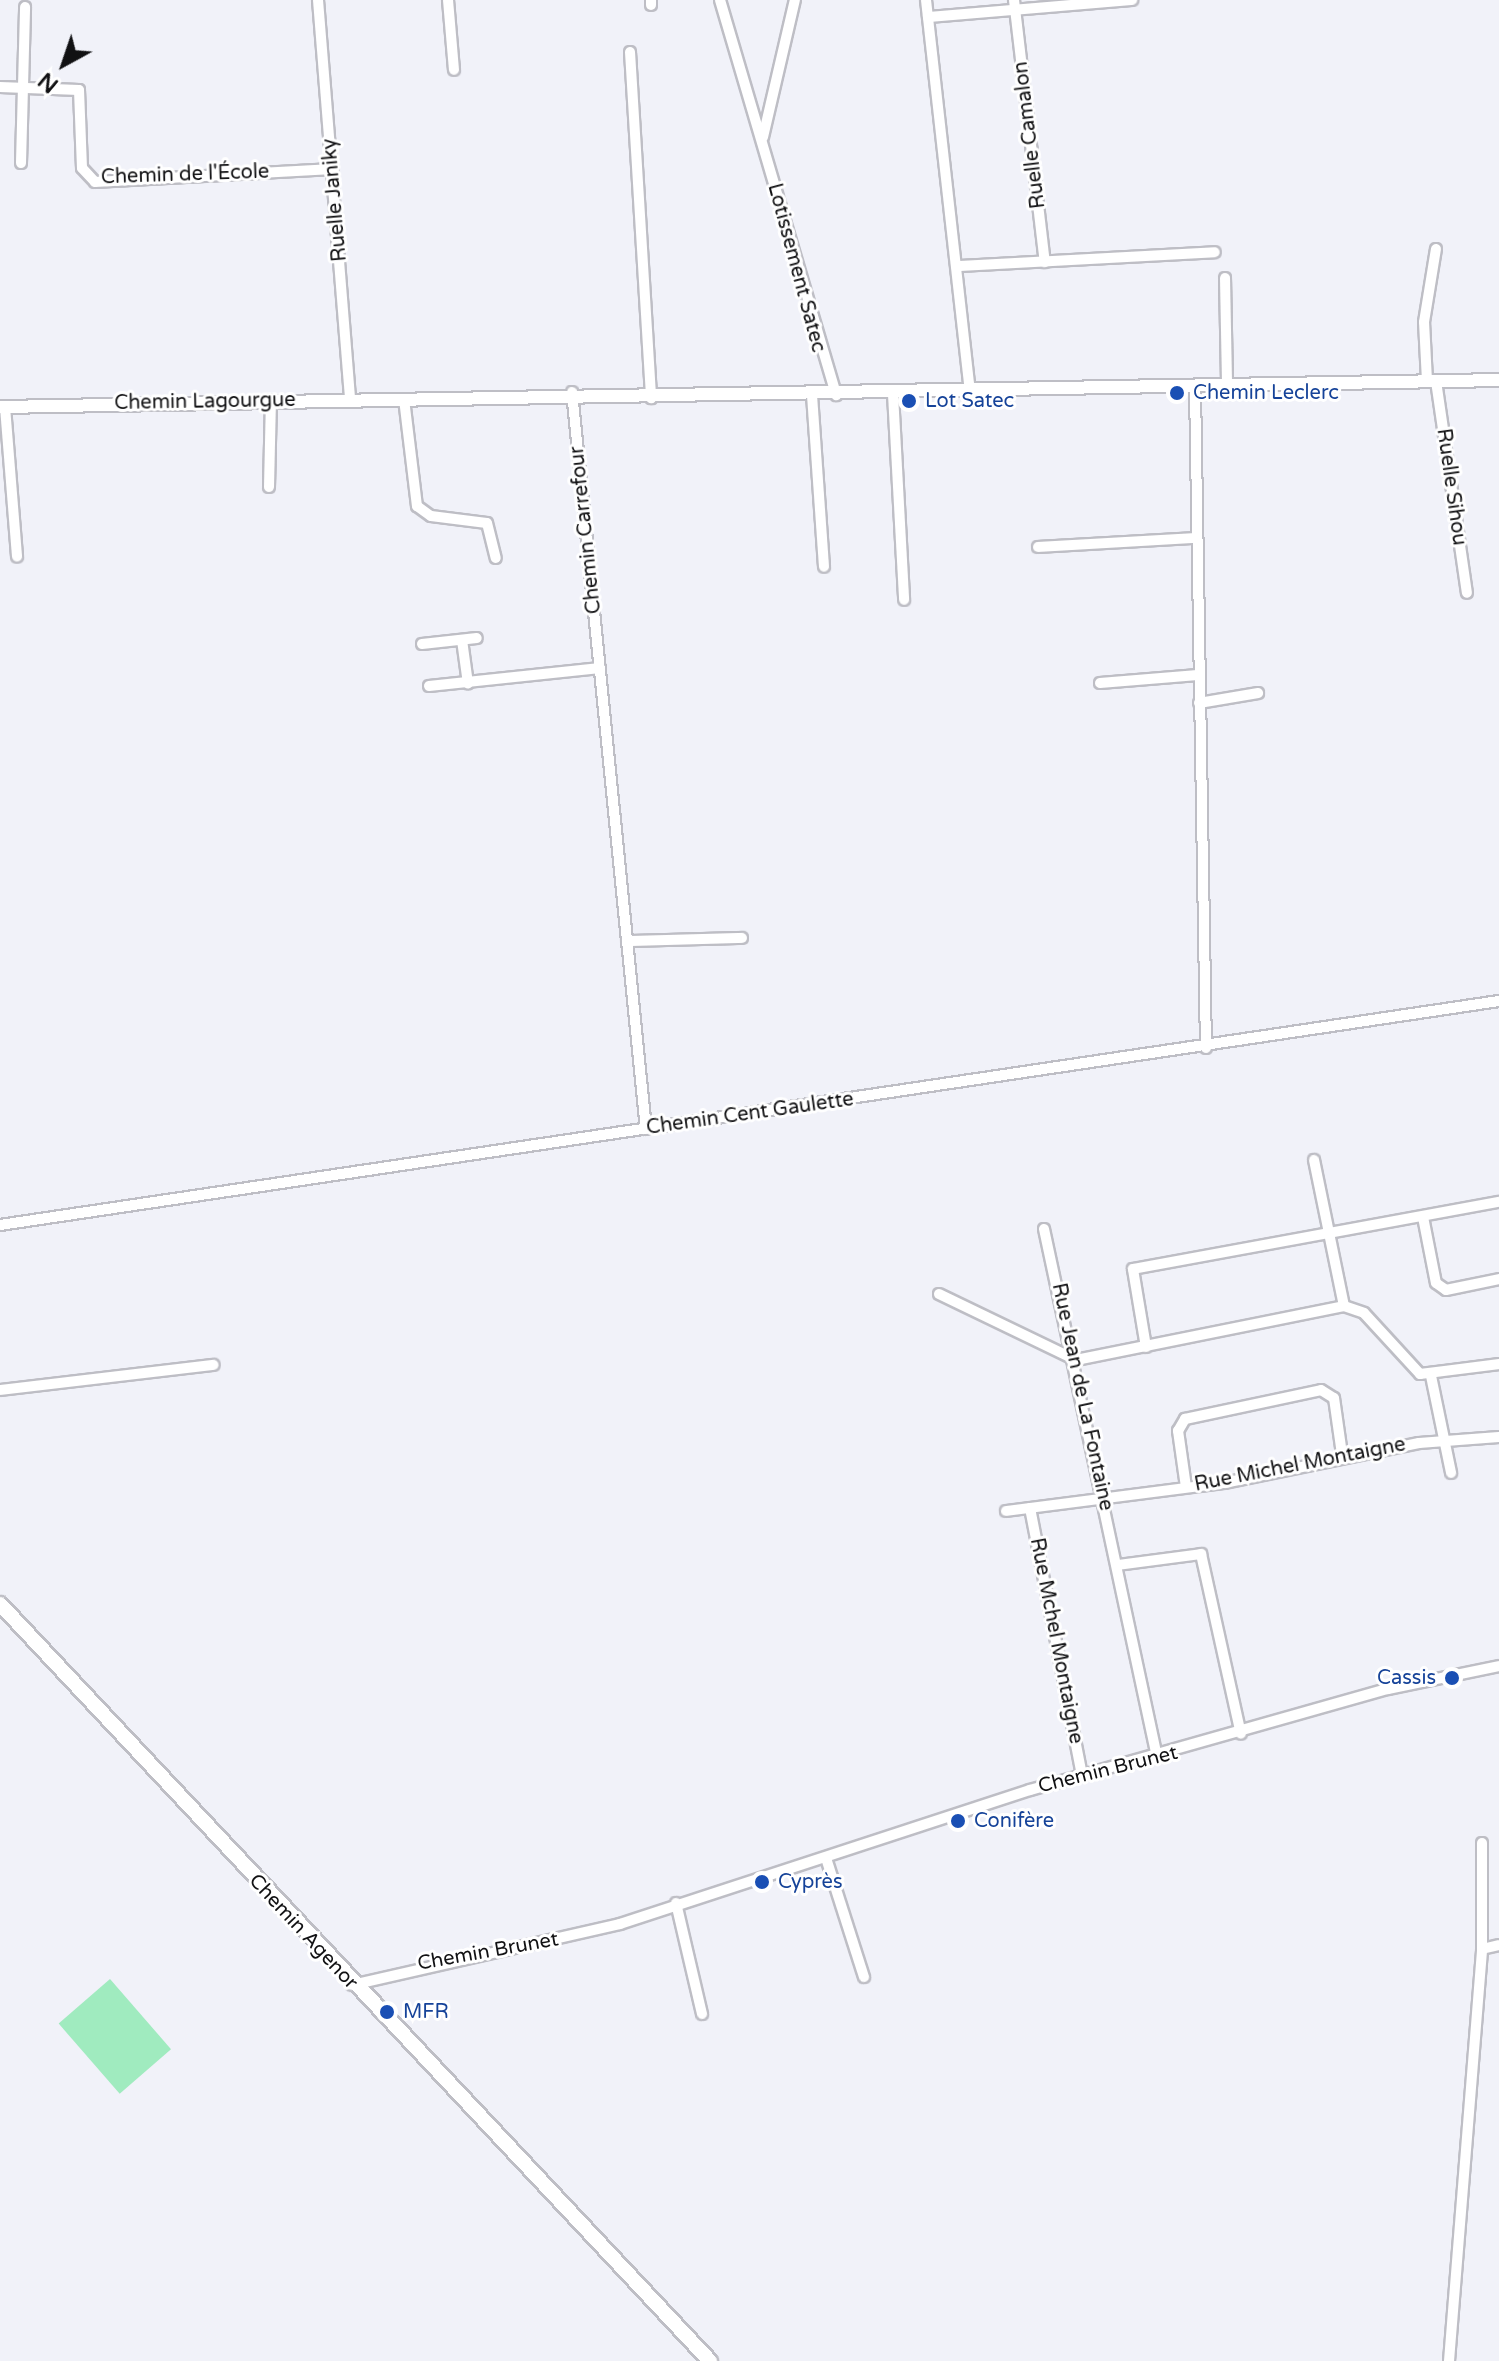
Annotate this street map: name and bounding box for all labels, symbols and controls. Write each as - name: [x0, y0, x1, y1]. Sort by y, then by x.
- north arrow: [24, 24, 104, 104]
- street label: Ruelle Camalon: [1009, 60, 1051, 210]
- text: N: [33, 67, 64, 98]
- street label: Ruelle Janiky: [318, 137, 352, 263]
- street label: Chemin de l'École: [101, 160, 269, 190]
- street label: Lotissement Satec: [762, 181, 830, 355]
- place label: Chemin Leclerc: [1193, 381, 1339, 405]
- marker: Chemin Leclerc: [1168, 384, 1186, 402]
- street label: Chemin Lagourgue: [114, 388, 296, 416]
- place label: Lot Satec: [925, 389, 1014, 413]
- marker: Lot Satec: [900, 392, 918, 410]
- street label: Ruelle Sihou: [1431, 427, 1471, 547]
- street label: Chemin Carrefour: [565, 445, 607, 615]
- street label: Chemin Cent Gaulette: [645, 1088, 855, 1140]
- street label: Rue Jean de La Fontaine: [1046, 1281, 1118, 1513]
- street label: Rue Michel Montaigne: [1192, 1433, 1408, 1497]
- street label: Rue Mchel Montaigne: [1024, 1536, 1088, 1746]
- place label: Cassis: [1377, 1666, 1436, 1690]
- marker: Cassis: [1443, 1669, 1461, 1687]
- street label: Chemin Brunet: [1036, 1741, 1180, 1799]
- place label: Conifère: [974, 1809, 1054, 1833]
- marker: Conifère: [949, 1812, 967, 1830]
- street label: Chemin Agenor: [244, 1869, 362, 1995]
- place label: Cyprès: [778, 1870, 843, 1894]
- marker: Cyprès: [753, 1873, 771, 1891]
- street label: Chemin Brunet: [416, 1928, 560, 1976]
- place label: MFR: [403, 2000, 449, 2024]
- marker: MFR: [378, 2003, 396, 2021]

